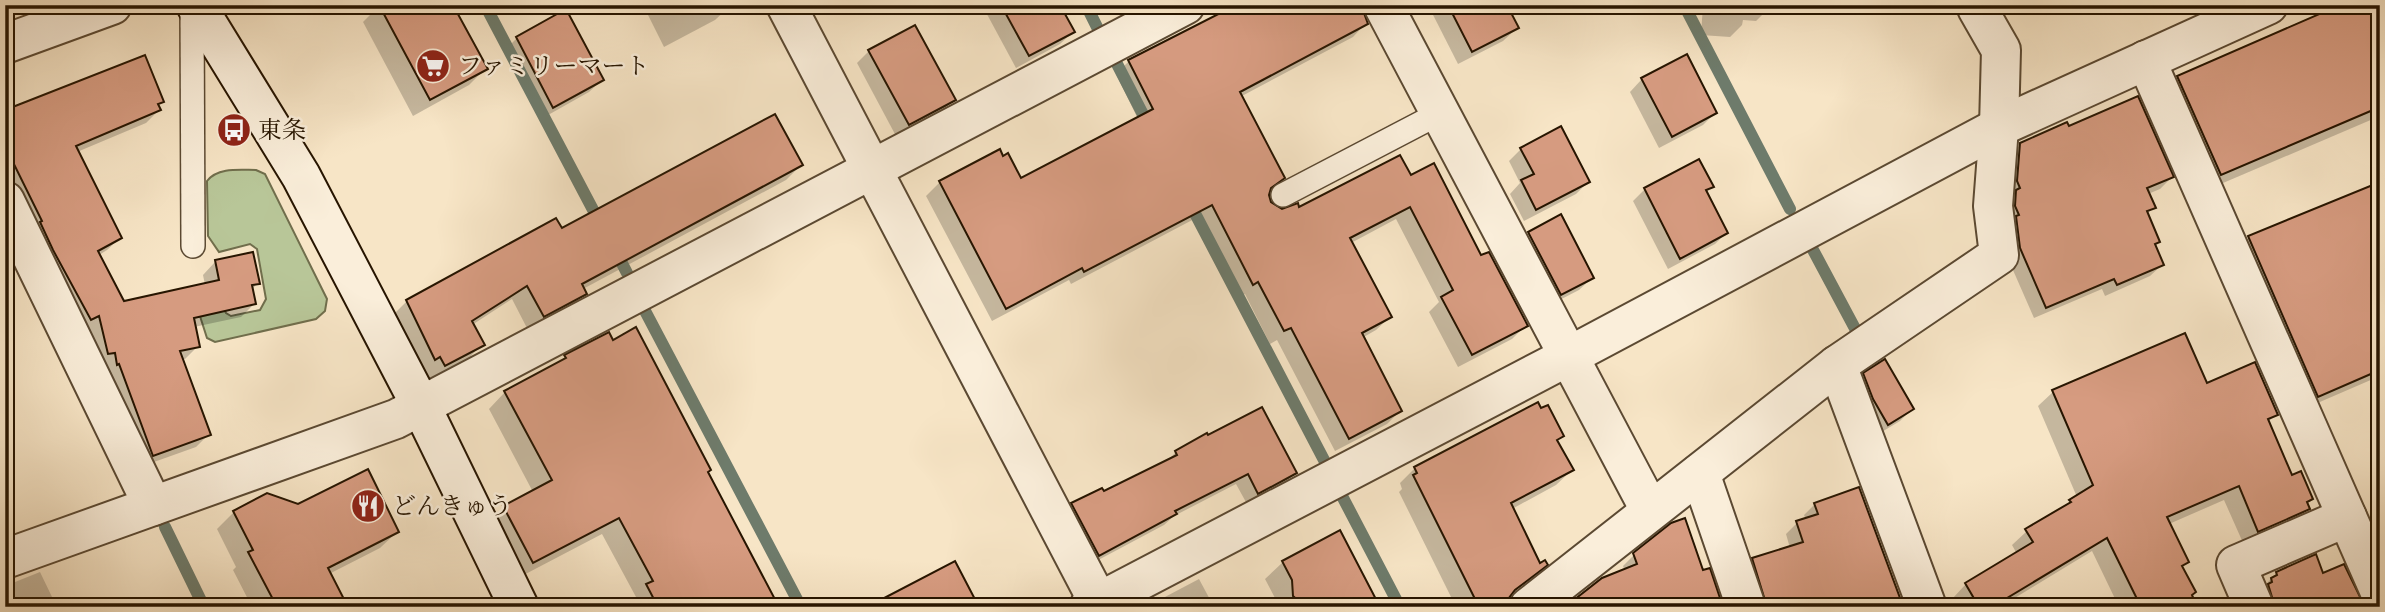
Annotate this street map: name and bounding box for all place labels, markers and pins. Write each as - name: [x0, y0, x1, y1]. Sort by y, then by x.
- supermarket icon: ファミリーマート: [414, 47, 452, 85]
- place label: ファミリーマート: [458, 51, 650, 81]
- bus stop icon: 東条: [215, 111, 253, 149]
- place label: 東条: [258, 115, 306, 145]
- restaurant icon: どんきゅう: [349, 487, 387, 525]
- place label: どんきゅう: [392, 491, 512, 521]

